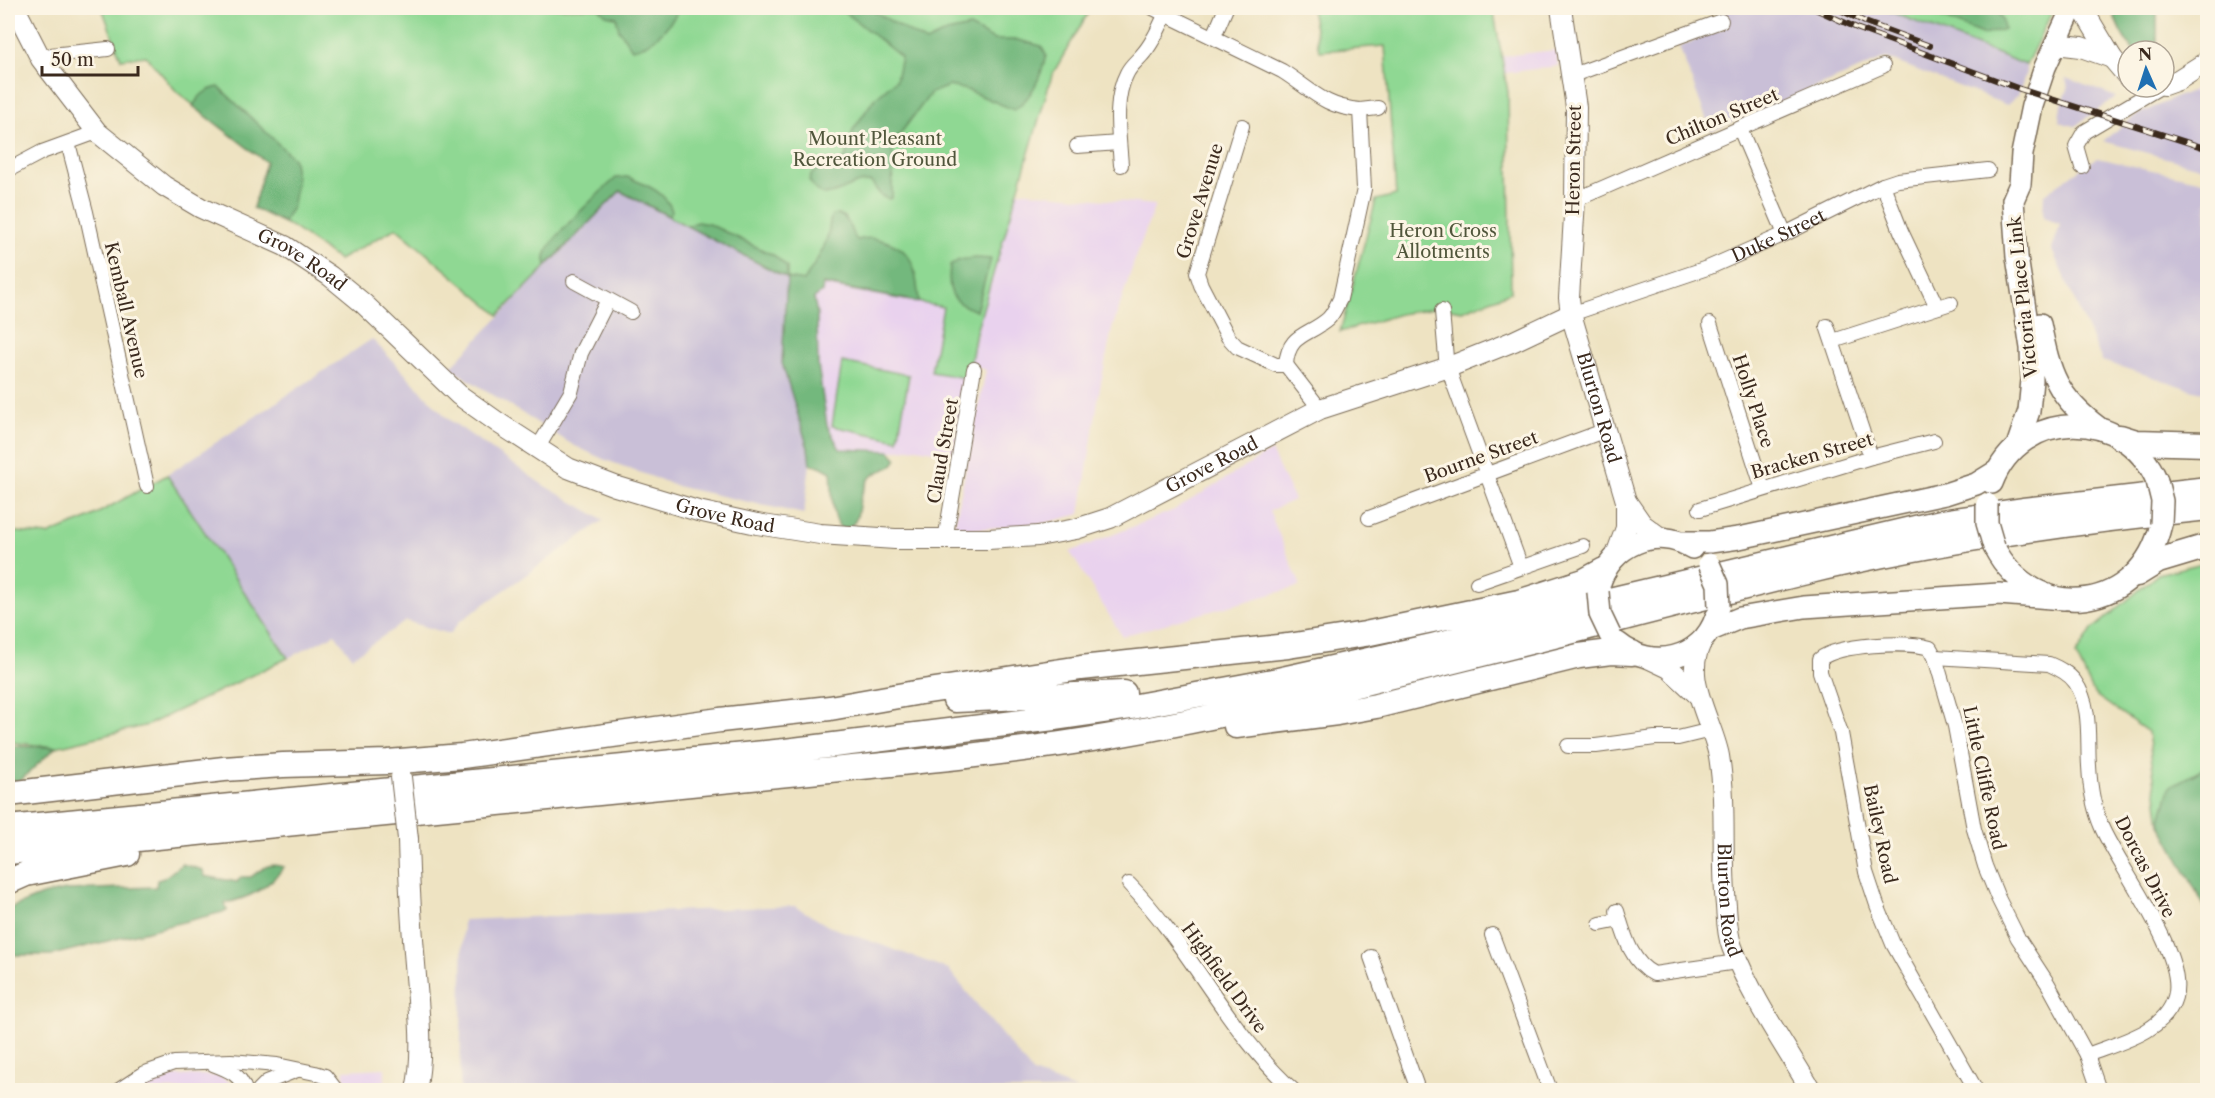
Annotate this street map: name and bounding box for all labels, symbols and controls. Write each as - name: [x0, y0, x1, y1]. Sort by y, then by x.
- scale bar: [42, 39, 138, 77]
- north arrow: [2116, 39, 2176, 99]
- text: N: [2138, 44, 2153, 64]
- text: 50 m: [51, 49, 94, 71]
- street label: Chilton Street: [1662, 83, 1782, 151]
- street label: Heron Street: [1562, 104, 1586, 215]
- park label: Mount Pleasant Recreation Ground: [793, 128, 957, 171]
- street label: Grove Avenue: [1172, 141, 1228, 261]
- street label: Duke Street: [1728, 204, 1830, 267]
- street label: Victoria Place Link: [2003, 213, 2043, 380]
- park label: Heron Cross Allotments: [1389, 220, 1497, 263]
- street label: Grove Road: [254, 224, 351, 296]
- street label: Kemball Avenue: [100, 240, 152, 380]
- street label: Blurton Road: [1572, 350, 1625, 466]
- street label: Holly Place: [1728, 351, 1778, 451]
- street label: Claud Street: [923, 396, 963, 505]
- street label: Bourne Street: [1421, 426, 1541, 488]
- street label: Bracken Street: [1748, 428, 1876, 484]
- street label: Grove Road: [1162, 432, 1262, 498]
- street label: Grove Road: [673, 494, 776, 538]
- street label: Little Cliffe Road: [1958, 704, 2010, 852]
- street label: Bailey Road: [1859, 782, 1901, 886]
- street label: Dorcas Drive: [2110, 812, 2180, 922]
- street label: Blurton Road: [1713, 843, 1746, 960]
- street label: Highfield Drive: [1177, 919, 1271, 1037]

